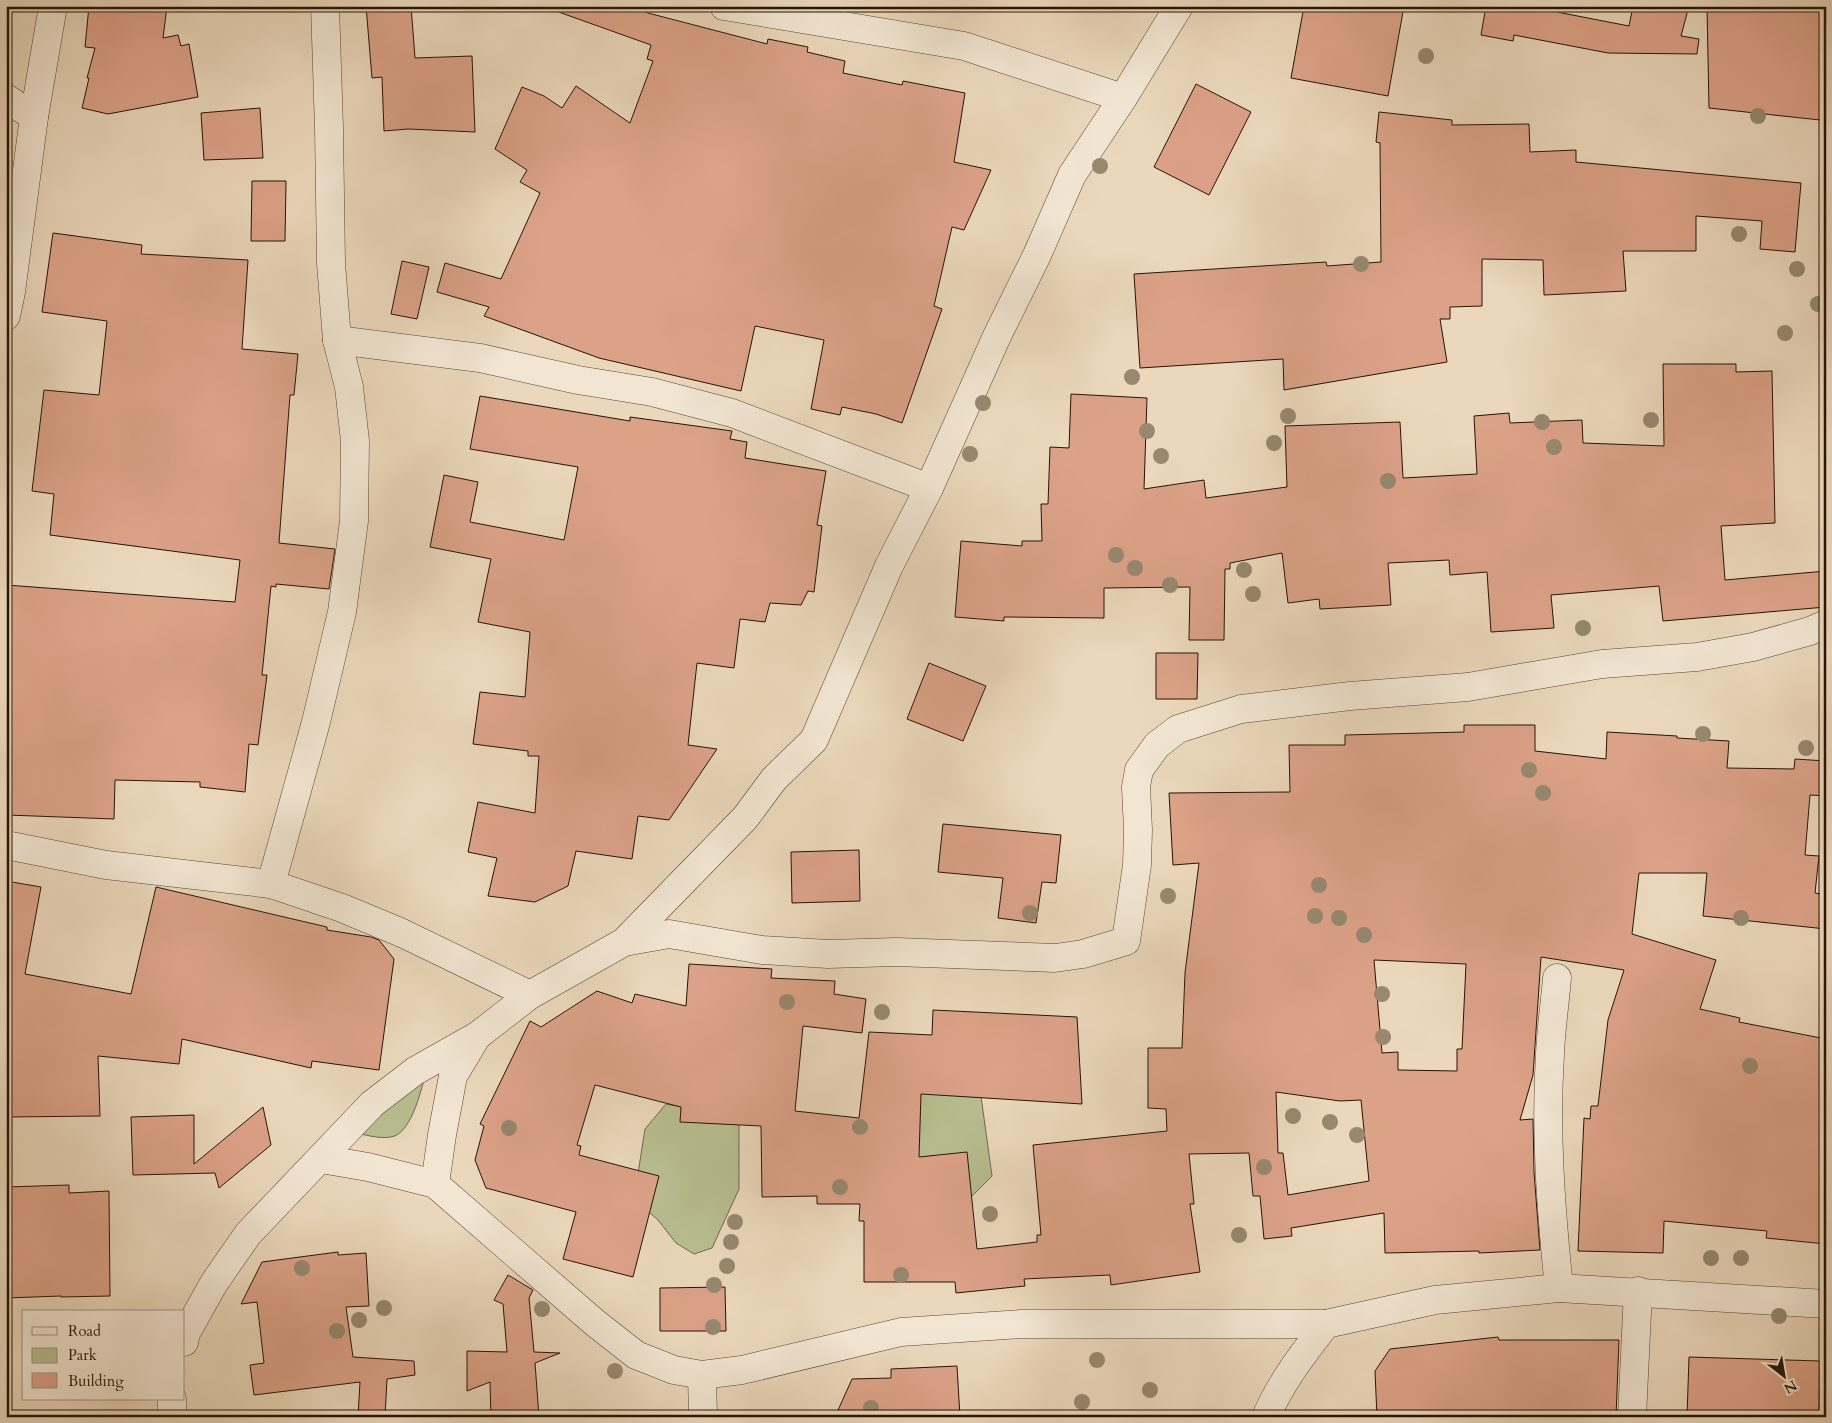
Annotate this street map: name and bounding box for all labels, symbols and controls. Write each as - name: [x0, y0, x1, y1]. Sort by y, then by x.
- legend: [22, 1310, 185, 1400]
- text: Road: [68, 1321, 101, 1341]
- text: Park: [68, 1345, 97, 1365]
- north arrow: [1760, 1350, 1810, 1400]
- text: Building: [68, 1371, 124, 1391]
- text: N: [1780, 1375, 1801, 1398]

